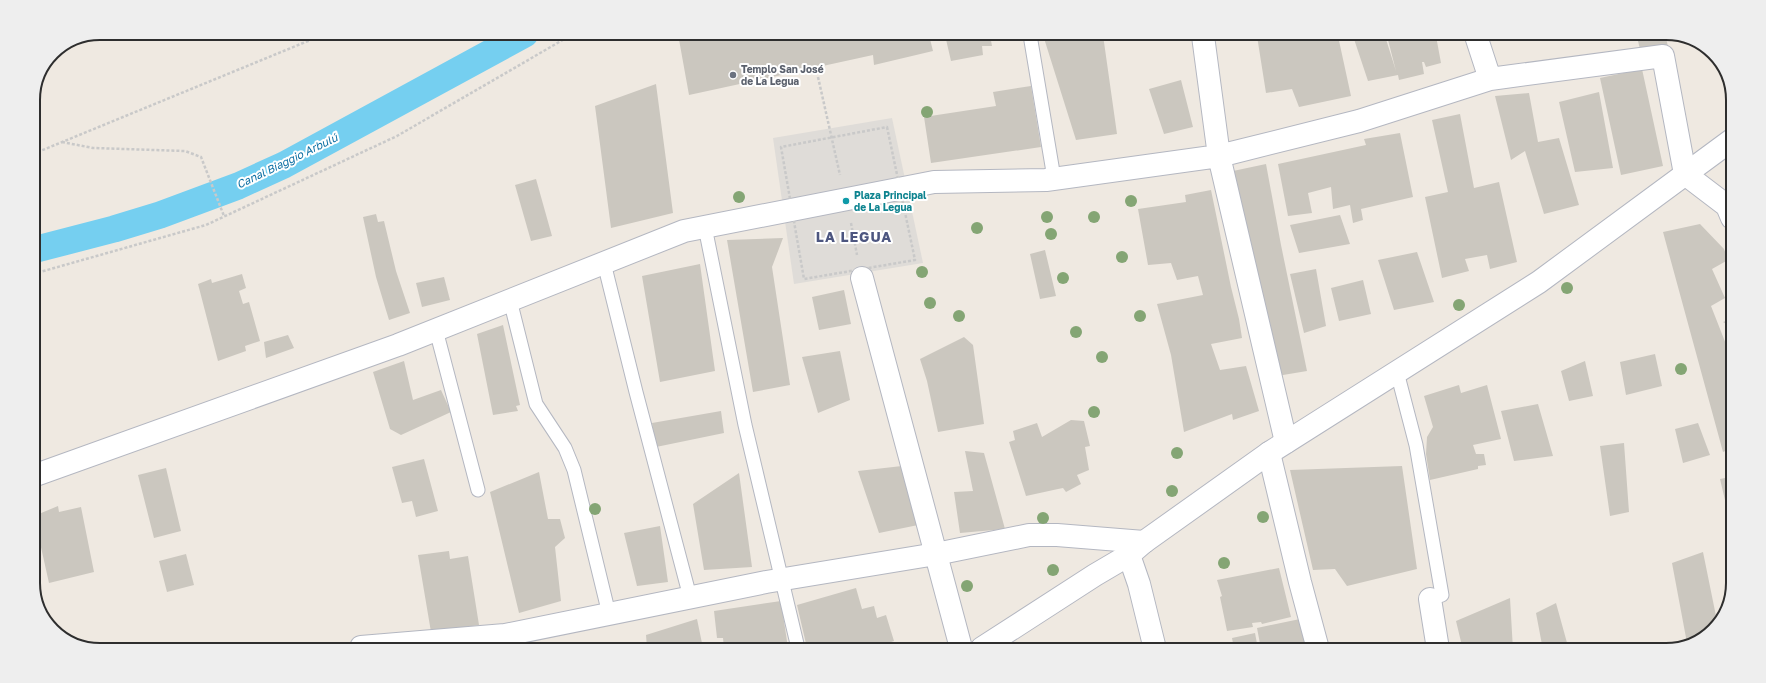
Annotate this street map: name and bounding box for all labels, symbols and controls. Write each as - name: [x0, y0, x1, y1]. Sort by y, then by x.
- place label: Templo San José de La Legua: [741, 63, 824, 87]
- marker: Templo San José de La Legua: [728, 70, 738, 80]
- water label: Canal Biaggio Arbulú: [234, 130, 341, 192]
- place label: Plaza Principal de La Legua: [854, 189, 927, 213]
- marker: Plaza Principal de La Legua: [841, 196, 851, 206]
- district label: LA LEGUA: [816, 228, 892, 245]

